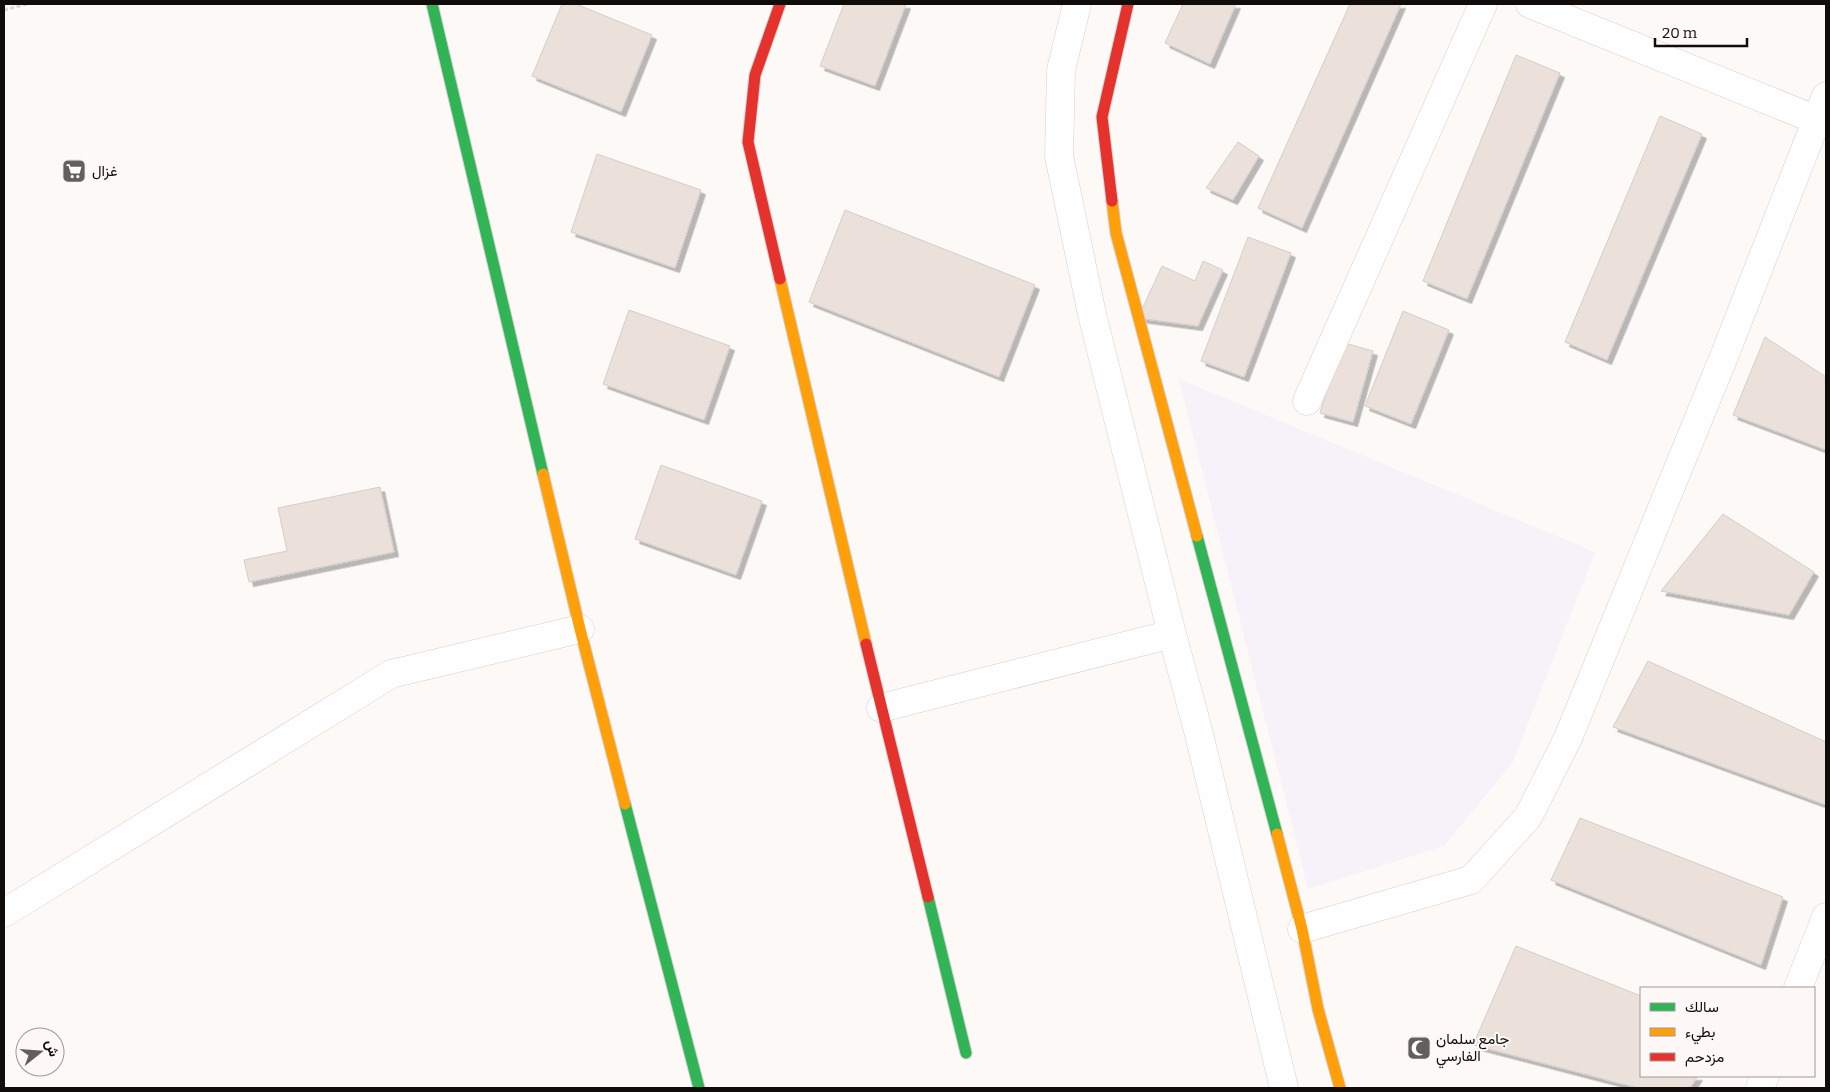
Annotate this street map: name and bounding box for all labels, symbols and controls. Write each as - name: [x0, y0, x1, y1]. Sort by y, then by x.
- scale bar: [1655, 15, 1748, 47]
- text: 20 m: [1662, 24, 1698, 42]
- supermarket icon: غزال: [61, 158, 87, 184]
- place label: غزال: [92, 162, 118, 180]
- legend: [1640, 987, 1815, 1077]
- text: سالك: [1685, 998, 1719, 1016]
- text: بطيء: [1685, 1023, 1715, 1045]
- north arrow: [15, 1027, 65, 1077]
- place label: جامع سلمان الفارسي: [1436, 1030, 1509, 1069]
- mosque icon: جامع سلمان الفارسي: [1406, 1035, 1432, 1061]
- text: ش: [41, 1038, 63, 1059]
- text: مزدحم: [1685, 1048, 1724, 1067]

